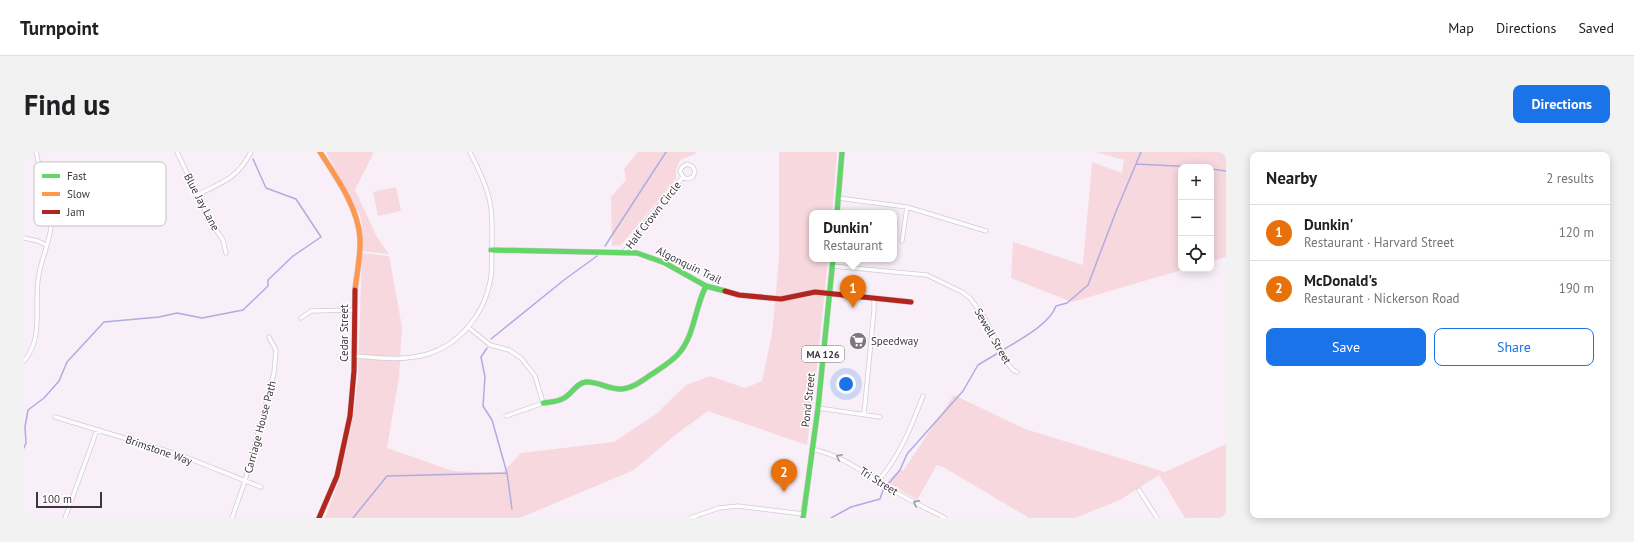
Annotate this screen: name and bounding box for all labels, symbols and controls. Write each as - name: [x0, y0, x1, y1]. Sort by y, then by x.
- text: Turnpoint: [20, 16, 99, 40]
- text: Map: [1448, 19, 1474, 37]
- text: Directions: [1496, 19, 1556, 37]
- text: Saved: [1578, 19, 1614, 37]
- button: Directions: [1513, 85, 1610, 123]
- text: Find us: [24, 86, 110, 123]
- legend: [34, 162, 166, 226]
- map controls: [1178, 164, 1214, 272]
- button: +: [1178, 164, 1214, 200]
- text: Nearby: [1266, 167, 1317, 189]
- text: Fast: [67, 169, 87, 183]
- text: 2 results: [1546, 170, 1594, 187]
- street label: Blue Jay Lane: [181, 171, 223, 233]
- street label: Half Crown Circle: [622, 178, 684, 252]
- text: Slow: [67, 187, 90, 201]
- button: −: [1178, 200, 1214, 236]
- text: Jam: [66, 205, 85, 219]
- popup: [809, 210, 897, 262]
- text: Dunkin': [1304, 215, 1353, 234]
- text: Dunkin': [823, 218, 873, 237]
- text: 1: [1275, 224, 1283, 241]
- text: 120 m: [1559, 224, 1594, 241]
- text: Restaurant · Harvard Street: [1304, 234, 1454, 251]
- button: locate: [1178, 236, 1214, 272]
- text: Restaurant: [823, 237, 883, 254]
- street label: Algonquin Trail: [654, 243, 725, 287]
- text: McDonald's: [1304, 271, 1377, 290]
- pin: 1: [840, 275, 866, 308]
- text: 2: [1275, 280, 1283, 297]
- text: 190 m: [1559, 280, 1594, 297]
- text: Restaurant · Nickerson Road: [1304, 290, 1460, 307]
- street label: Cedar Street: [337, 304, 351, 362]
- street label: Sewell Street: [971, 306, 1015, 367]
- button: Save: [1266, 328, 1426, 366]
- button: Share: [1434, 328, 1594, 366]
- supermarket icon: Speedway: [848, 331, 868, 351]
- place label: Speedway: [871, 334, 919, 348]
- road number: MA 126: [802, 346, 844, 362]
- street label: Pond Street: [798, 372, 818, 428]
- your location: [836, 374, 856, 394]
- street label: Carriage House Path: [241, 379, 279, 475]
- street label: Brimstone Way: [124, 432, 195, 468]
- one-way arrow: [836, 454, 843, 462]
- pin: 2: [771, 459, 797, 492]
- street label: Tri Street: [857, 464, 901, 498]
- scale bar: [36, 490, 102, 509]
- text: 100 m: [42, 492, 72, 506]
- one-way arrow: [913, 500, 920, 507]

